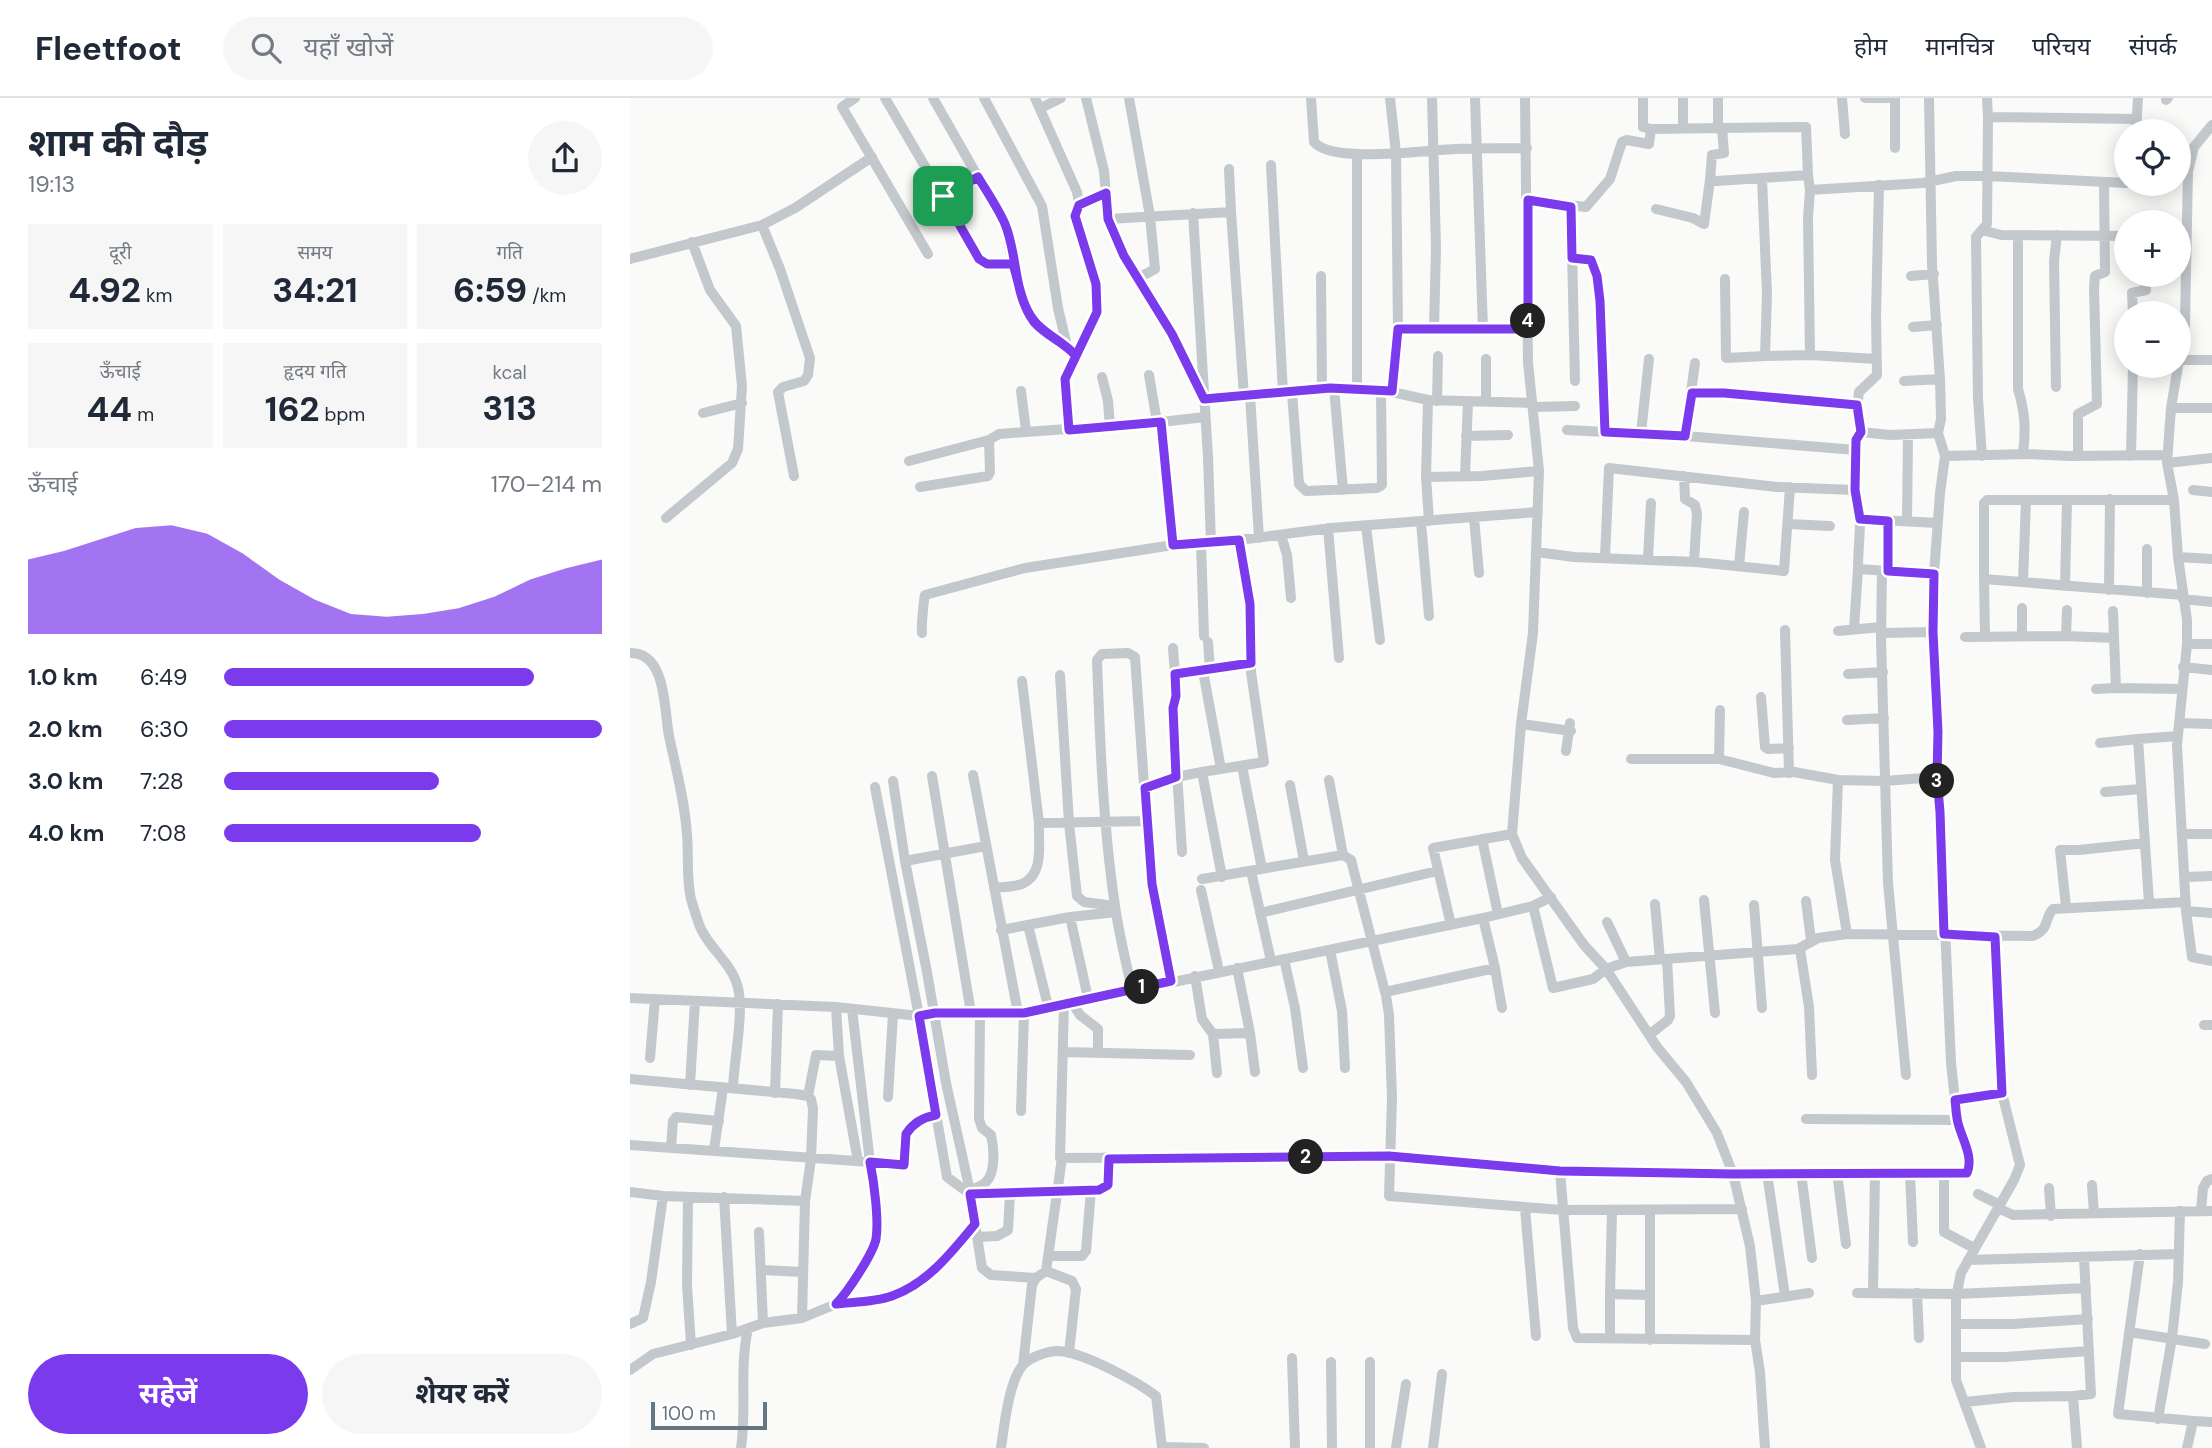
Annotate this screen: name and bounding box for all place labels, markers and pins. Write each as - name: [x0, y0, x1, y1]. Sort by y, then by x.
- pin: [913, 166, 973, 226]
- pin: 4: [1510, 304, 1546, 339]
- pin: 3: [1920, 764, 1954, 798]
- pin: 1: [1124, 970, 1160, 1004]
- pin: 2: [1288, 1140, 1324, 1174]

